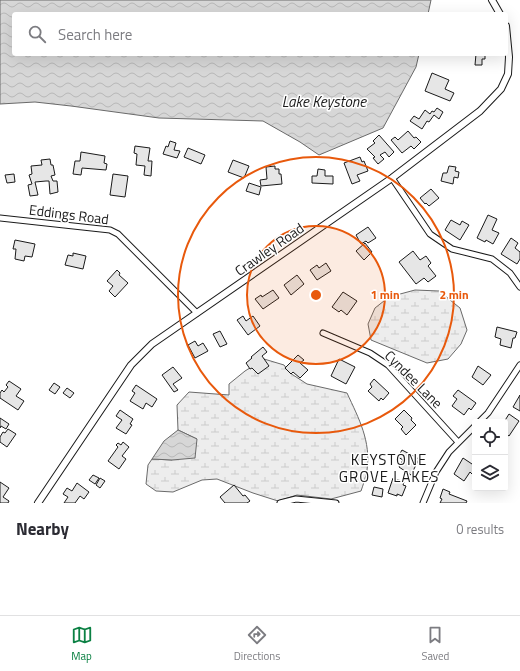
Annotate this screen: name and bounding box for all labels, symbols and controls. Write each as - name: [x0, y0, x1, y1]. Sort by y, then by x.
- search box: [12, 12, 508, 56]
- icon: search: [26, 23, 48, 45]
- text: Search here: [58, 23, 132, 46]
- water label: Lake Keystone: [282, 90, 367, 113]
- street label: Eddings Road: [28, 199, 110, 229]
- street label: Crawley Road: [230, 217, 308, 281]
- text: 1 min: [370, 285, 400, 304]
- text: 2 min: [439, 285, 469, 304]
- centre of rings: [309, 288, 323, 302]
- street label: Cyndee Lane: [380, 345, 448, 413]
- map controls: [472, 419, 508, 491]
- button: locate: [472, 419, 508, 455]
- district label: KEYSTONE GROVE LAKES: [339, 448, 439, 488]
- button: layers: [472, 455, 508, 491]
- text: Nearby: [16, 516, 69, 542]
- text: 0 results: [456, 519, 504, 539]
- tab: Map: [71, 624, 93, 664]
- tab: Directions: [234, 624, 280, 664]
- tab: Saved: [421, 624, 449, 664]

